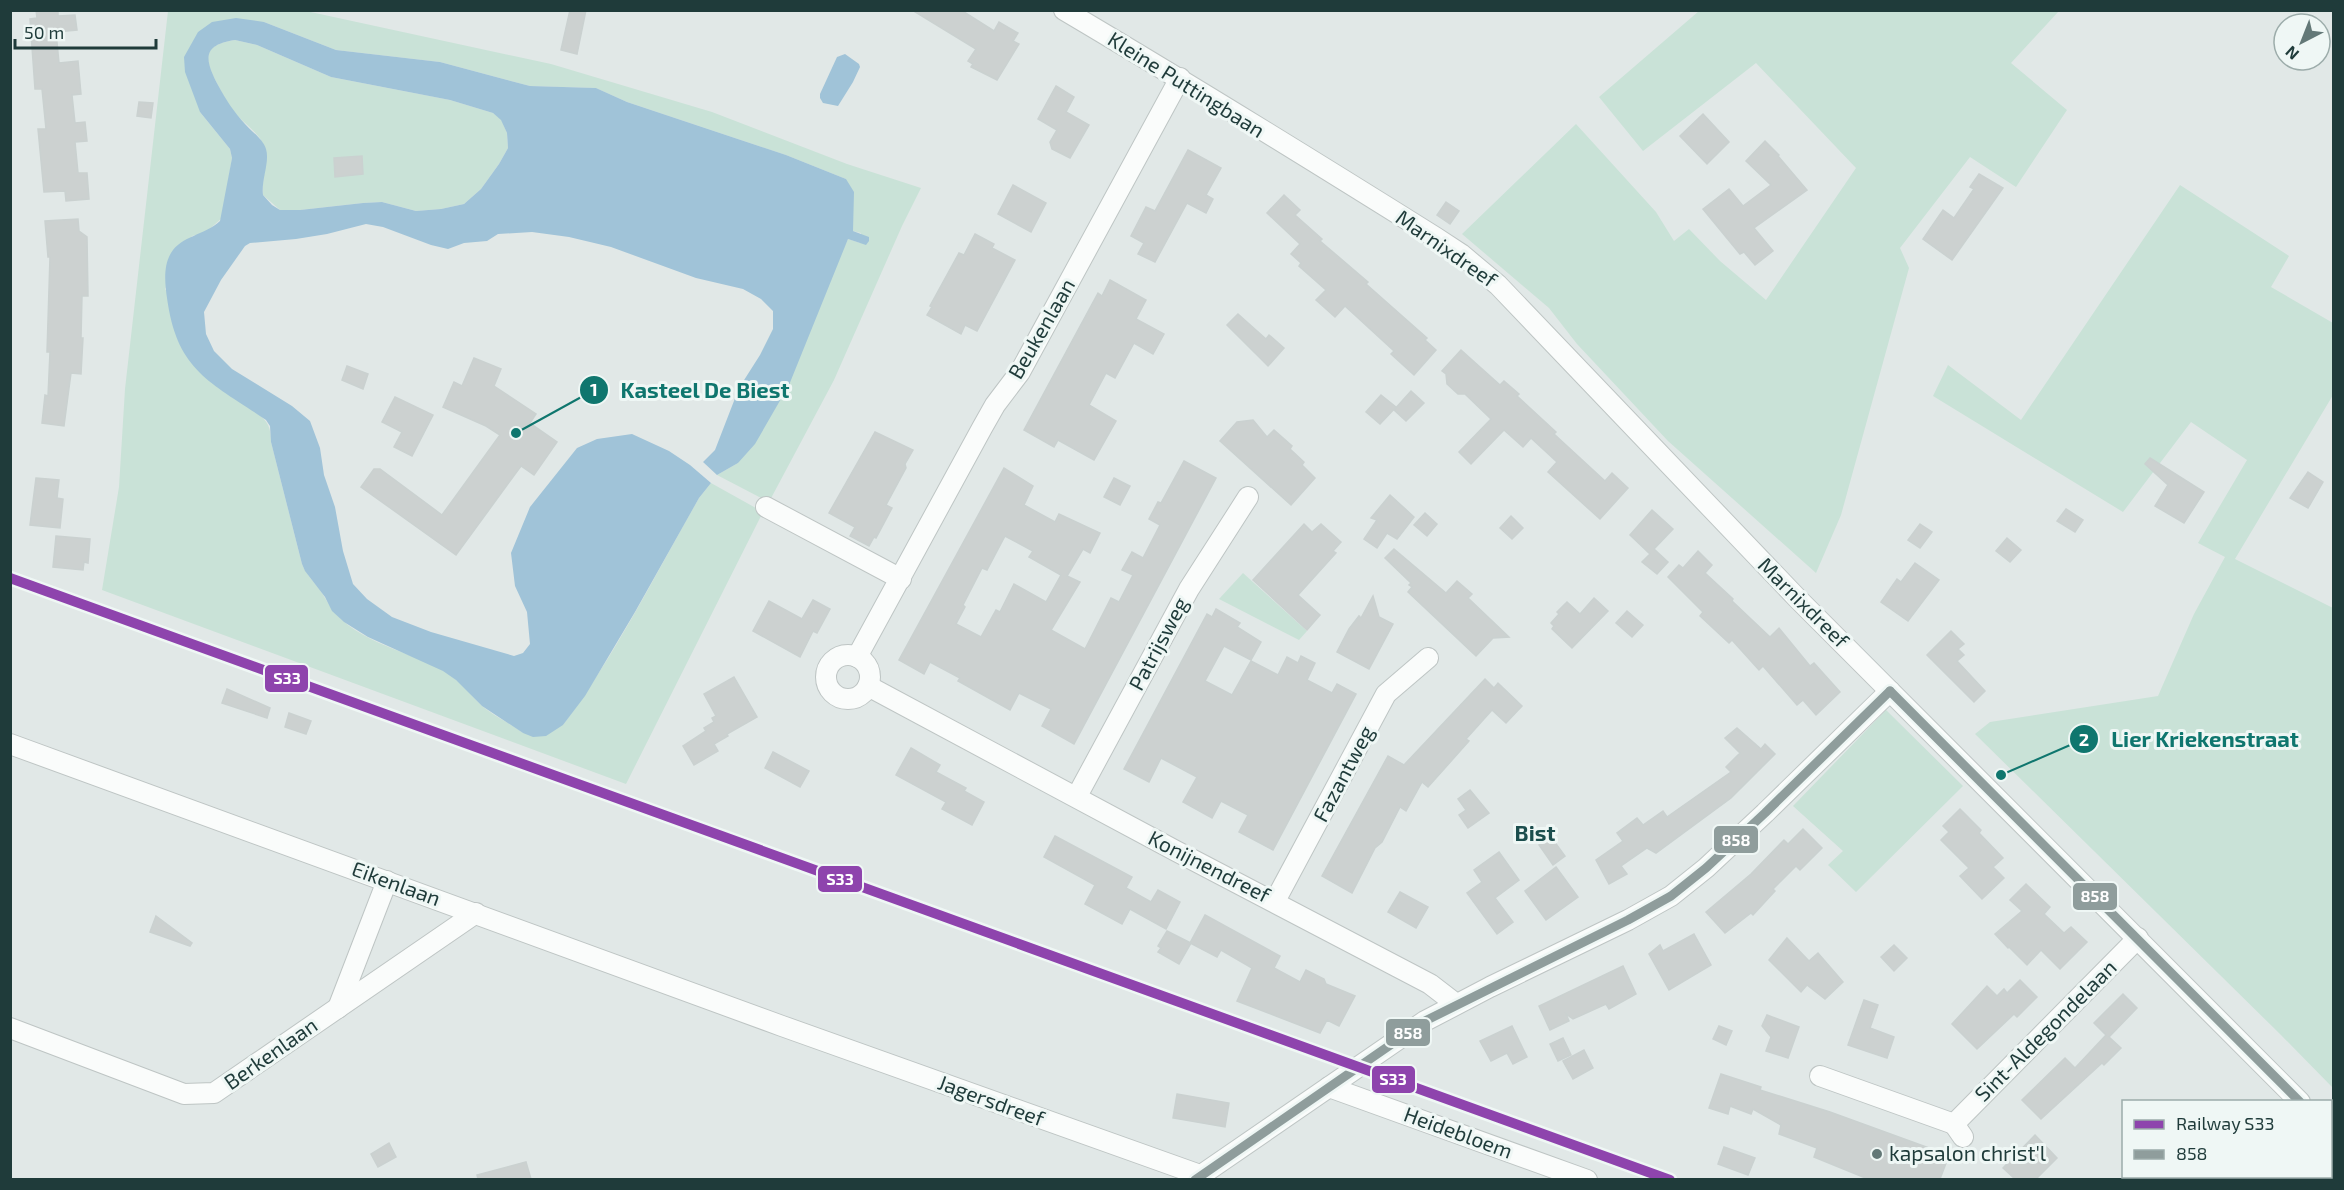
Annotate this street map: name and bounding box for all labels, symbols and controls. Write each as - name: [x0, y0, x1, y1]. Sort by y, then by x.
- scale bar: [15, 12, 156, 50]
- north arrow: [2272, 12, 2332, 72]
- text: 50 m: [24, 21, 64, 43]
- street label: Kleine Puttingbaan: [1104, 25, 1270, 142]
- text: N: [2281, 43, 2302, 64]
- street label: Marnixdreef: [1392, 204, 1503, 292]
- street label: Beukenlaan: [1002, 274, 1079, 383]
- callout: Kasteel De Biest: [579, 370, 802, 410]
- text: Kasteel De Biest: [621, 376, 789, 402]
- text: 1: [590, 378, 598, 400]
- street label: Marnixdreef: [1754, 552, 1855, 653]
- street label: Patrijsweg: [1123, 592, 1194, 694]
- line badge: S33: [264, 664, 309, 693]
- text: S33: [273, 668, 301, 687]
- callout: Lier Kriekenstraat: [2069, 719, 2311, 759]
- street label: Fazantweg: [1307, 721, 1379, 826]
- text: Lier Kriekenstraat: [2111, 725, 2299, 751]
- text: 2: [2079, 728, 2089, 750]
- district label: Bist: [1515, 819, 1555, 845]
- street label: Konijnendreef: [1144, 824, 1276, 908]
- line badge: 858: [1713, 825, 1759, 854]
- text: 858: [1722, 830, 1750, 849]
- street label: Eikenlaan: [349, 855, 444, 910]
- line badge: S33: [817, 865, 863, 893]
- text: S33: [826, 869, 854, 888]
- line badge: 858: [2072, 882, 2118, 911]
- text: 858: [2081, 886, 2109, 905]
- street label: Sint-Aldegondelaan: [1969, 954, 2121, 1106]
- street label: Berkenlaan: [219, 1012, 322, 1094]
- line badge: 858: [1385, 1018, 1431, 1047]
- text: 858: [1394, 1023, 1422, 1042]
- line badge: S33: [1371, 1065, 1416, 1094]
- street label: Jagersdreef: [935, 1069, 1049, 1131]
- text: S33: [1379, 1069, 1407, 1088]
- street label: Heidebloem: [1401, 1100, 1516, 1163]
- legend: [2122, 1100, 2332, 1178]
- text: Railway S33: [2176, 1112, 2274, 1134]
- place label: kapsalon christ'l: [1889, 1140, 2047, 1165]
- text: 858: [2176, 1142, 2208, 1164]
- marker: kapsalon christ'l: [1870, 1147, 1884, 1161]

